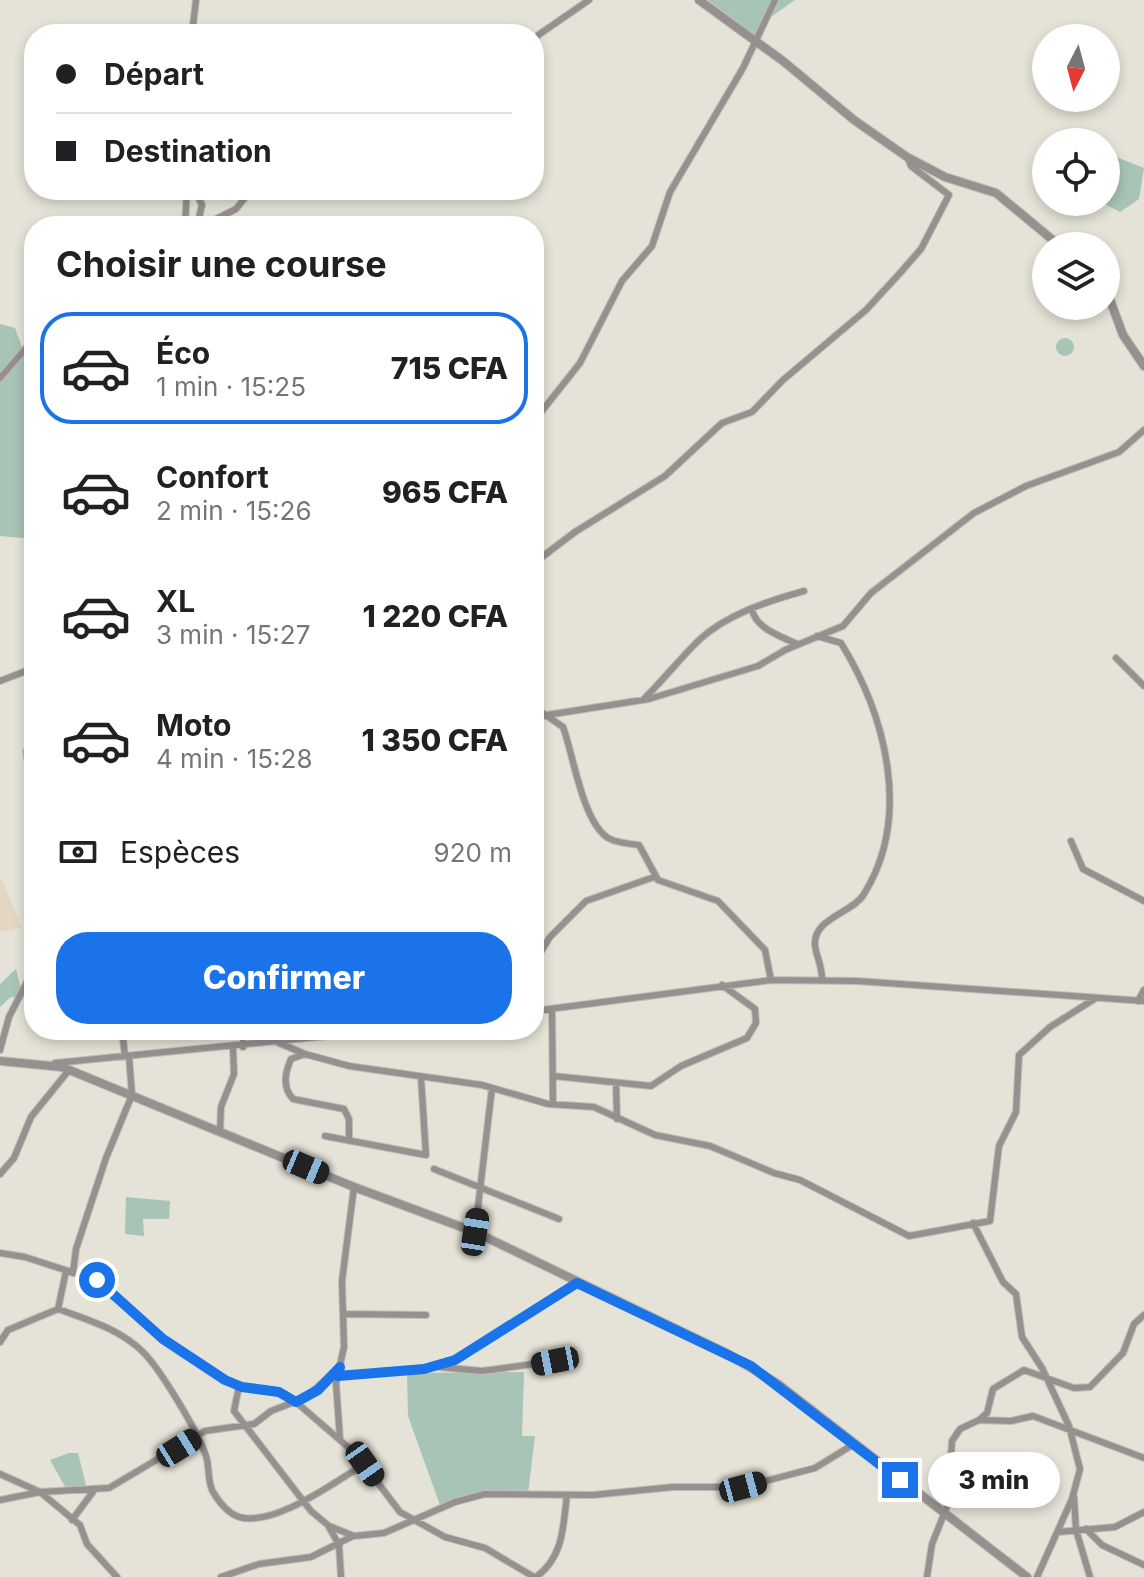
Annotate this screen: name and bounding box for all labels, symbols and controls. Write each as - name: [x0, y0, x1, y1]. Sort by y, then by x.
- north arrow: [1032, 24, 1120, 112]
- map controls: [1032, 24, 1120, 320]
- text: Départ: [104, 56, 204, 92]
- button: locate: [1032, 128, 1120, 216]
- text: Destination: [104, 133, 272, 169]
- button: layers: [1032, 232, 1120, 320]
- text: Choisir une course: [56, 242, 387, 286]
- icon: car: [60, 332, 132, 404]
- text: Éco: [156, 335, 210, 371]
- text: 715 CFA: [391, 350, 508, 386]
- text: 1 min · 15:25: [156, 371, 306, 402]
- icon: car: [60, 456, 132, 528]
- text: Confort: [156, 459, 269, 495]
- text: 965 CFA: [382, 474, 508, 510]
- text: 2 min · 15:26: [156, 495, 312, 526]
- icon: car: [60, 580, 132, 652]
- text: XL: [156, 583, 195, 619]
- text: 1 220 CFA: [362, 598, 508, 634]
- text: 3 min · 15:27: [156, 619, 310, 650]
- icon: car: [60, 704, 132, 776]
- text: Moto: [156, 707, 231, 743]
- text: 1 350 CFA: [361, 722, 508, 758]
- text: 4 min · 15:28: [156, 743, 312, 774]
- icon: cash: [56, 830, 100, 874]
- text: Espèces: [120, 834, 240, 870]
- text: 920 m: [434, 837, 512, 868]
- button: Confirmer: [56, 932, 512, 1024]
- car: [279, 1147, 333, 1187]
- car: [459, 1206, 491, 1258]
- route start: [79, 1262, 115, 1298]
- car: [529, 1345, 581, 1377]
- car: [152, 1425, 206, 1471]
- car: [341, 1437, 389, 1491]
- callout: 3 min: [928, 1452, 1060, 1508]
- route end: [882, 1462, 918, 1498]
- text: 3 min: [959, 1464, 1029, 1495]
- car: [717, 1469, 769, 1505]

